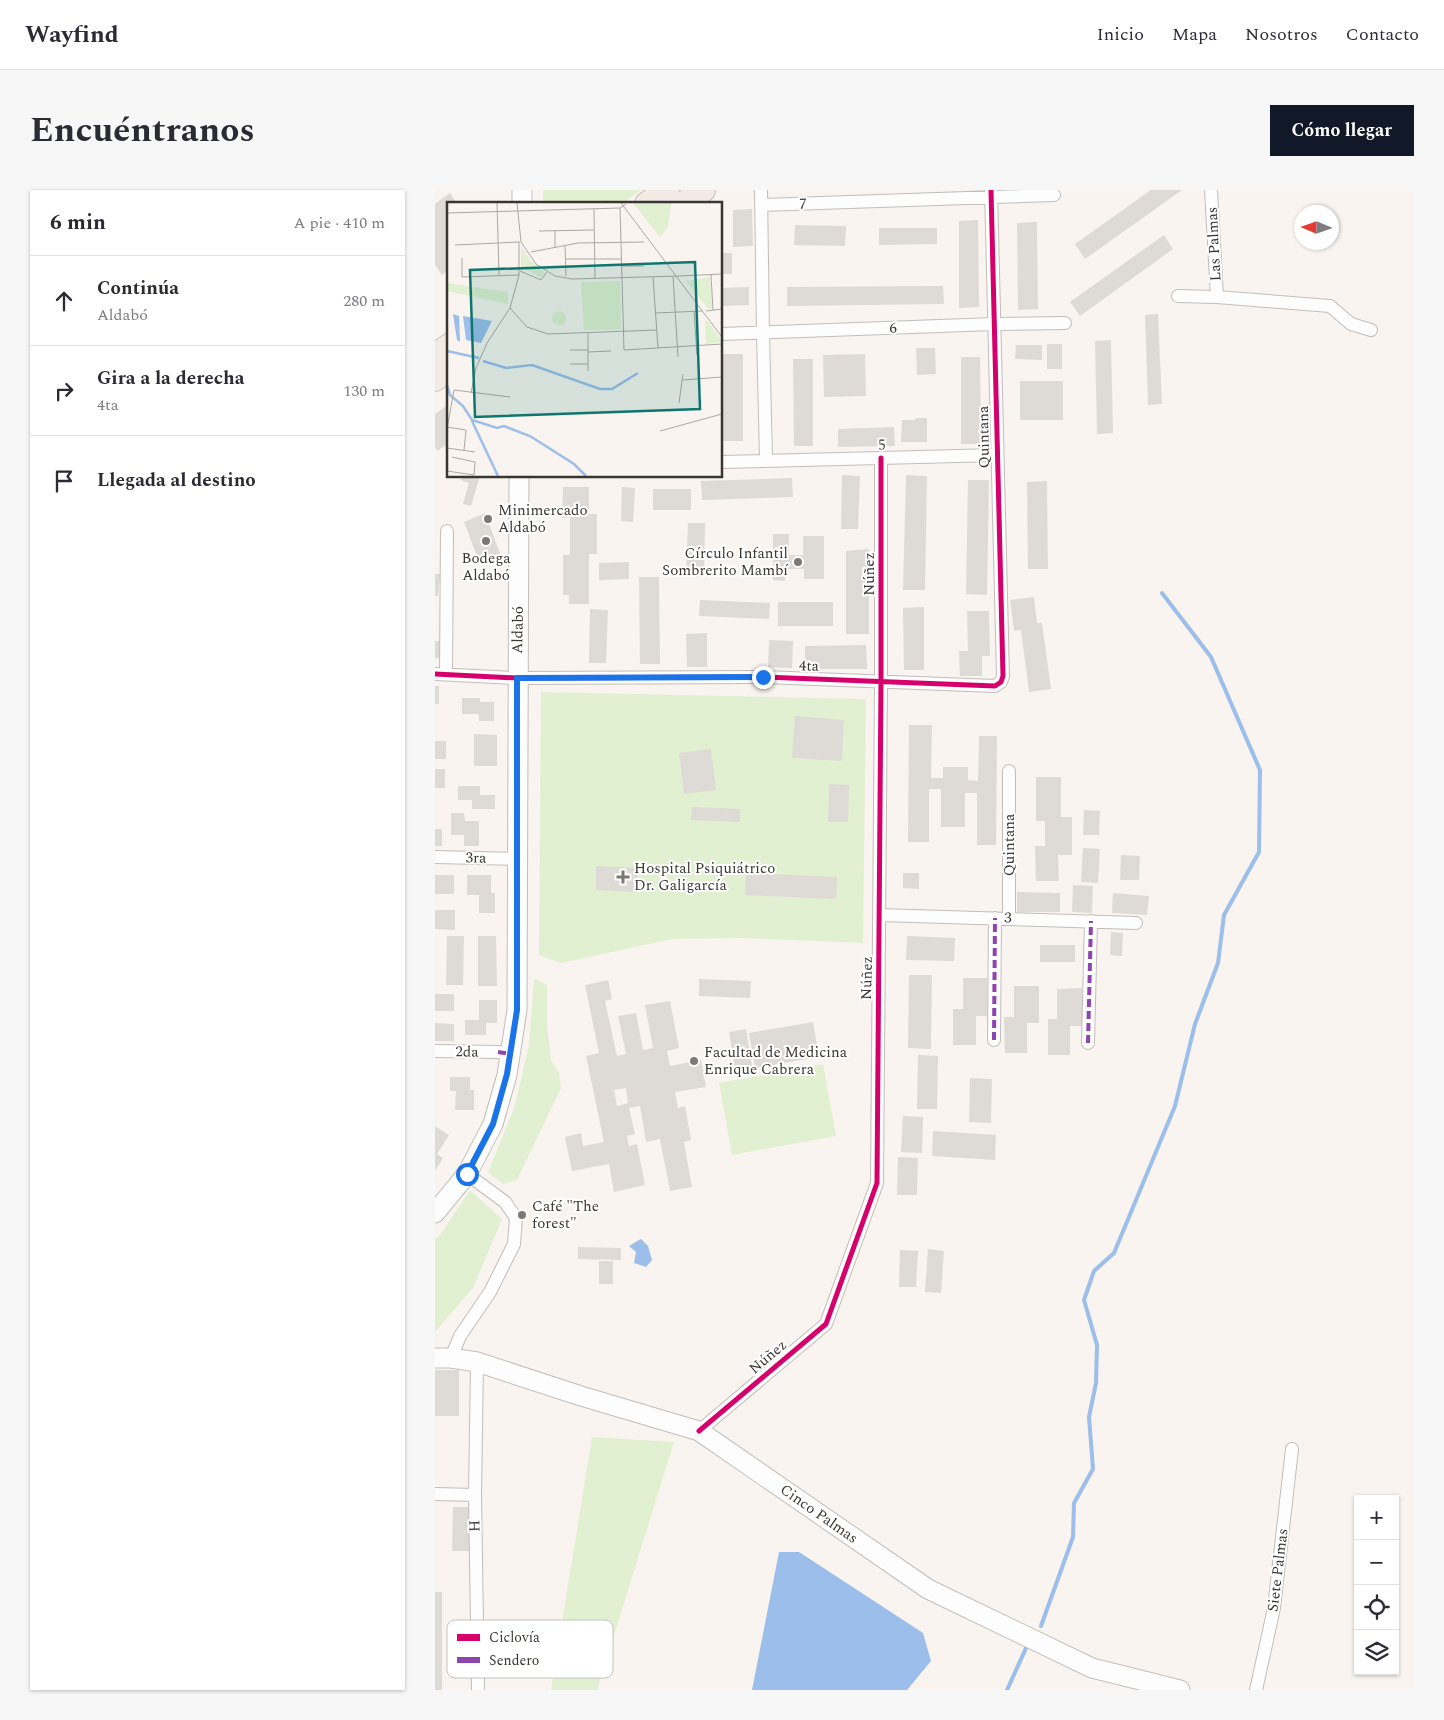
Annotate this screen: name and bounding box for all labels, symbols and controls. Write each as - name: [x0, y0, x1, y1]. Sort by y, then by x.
- text: Wayfind: [25, 17, 119, 53]
- text: Inicio: [1097, 21, 1144, 48]
- text: Mapa: [1172, 21, 1217, 48]
- text: Nosotros: [1245, 21, 1318, 48]
- text: Contacto: [1346, 21, 1419, 48]
- text: Encuéntranos: [30, 104, 255, 157]
- button: Cómo llegar: [1270, 105, 1414, 156]
- street label: 7: [799, 192, 807, 216]
- inset map: [447, 202, 723, 478]
- north arrow: [1294, 205, 1339, 250]
- street label: Las Palmas: [1201, 206, 1227, 282]
- text: 6 min: [50, 207, 106, 239]
- text: A pie · 410 m: [293, 211, 385, 235]
- text: Continúa: [97, 274, 179, 303]
- icon: ahead: [50, 287, 78, 315]
- text: 280 m: [343, 289, 385, 313]
- text: Aldabó: [97, 303, 148, 327]
- street label: 6: [889, 316, 898, 340]
- text: Gira a la derecha: [97, 364, 244, 393]
- icon: right: [50, 377, 78, 405]
- text: 130 m: [343, 379, 385, 403]
- text: 4ta: [97, 393, 119, 417]
- street label: Quintana: [972, 405, 996, 468]
- street label: 5: [878, 433, 886, 457]
- text: Llegada al destino: [97, 466, 256, 495]
- icon: arrive: [50, 467, 78, 495]
- place label: Minimercado Aldabó: [498, 499, 588, 539]
- marker: Minimercado Aldabó: [482, 513, 494, 525]
- marker: Bodega Aldabó: [480, 535, 492, 547]
- place label: Círculo Infantil Sombrerito Mambí: [662, 542, 789, 582]
- place label: Bodega Aldabó: [461, 547, 511, 587]
- street label: Núñez: [858, 552, 881, 596]
- marker: Círculo Infantil Sombrerito Mambí: [792, 556, 804, 568]
- street label: Aldabó: [506, 606, 530, 654]
- street label: 4ta: [799, 654, 820, 678]
- route end: [752, 666, 775, 689]
- street label: Quintana: [998, 813, 1021, 876]
- street label: 3ra: [465, 846, 487, 870]
- place label: Hospital Psiquiátrico Dr. Galigarcía: [634, 857, 775, 897]
- marker: Hospital Psiquiátrico Dr. Galigarcía: [616, 870, 630, 884]
- street label: 3: [1004, 906, 1013, 930]
- street label: Núñez: [855, 956, 879, 1000]
- street label: 2da: [455, 1040, 479, 1064]
- place label: Facultad de Medicina Enrique Cabrera: [704, 1041, 848, 1081]
- marker: Facultad de Medicina Enrique Cabrera: [688, 1055, 700, 1067]
- route start: [456, 1163, 479, 1186]
- place label: Café "The forest": [532, 1195, 599, 1235]
- marker: Café "The forest": [516, 1209, 528, 1221]
- street label: Núñez: [744, 1334, 792, 1380]
- street label: Cinco Palmas: [775, 1478, 863, 1550]
- map controls: [1354, 1495, 1399, 1675]
- button: +: [1354, 1495, 1399, 1540]
- street label: H: [463, 1520, 487, 1532]
- street label: Siete Palmas: [1261, 1527, 1295, 1613]
- button: −: [1354, 1540, 1399, 1585]
- button: locate: [1354, 1585, 1399, 1630]
- legend: [447, 1620, 613, 1678]
- text: Ciclovía: [489, 1627, 540, 1648]
- button: layers: [1354, 1630, 1399, 1675]
- text: Sendero: [489, 1650, 539, 1671]

